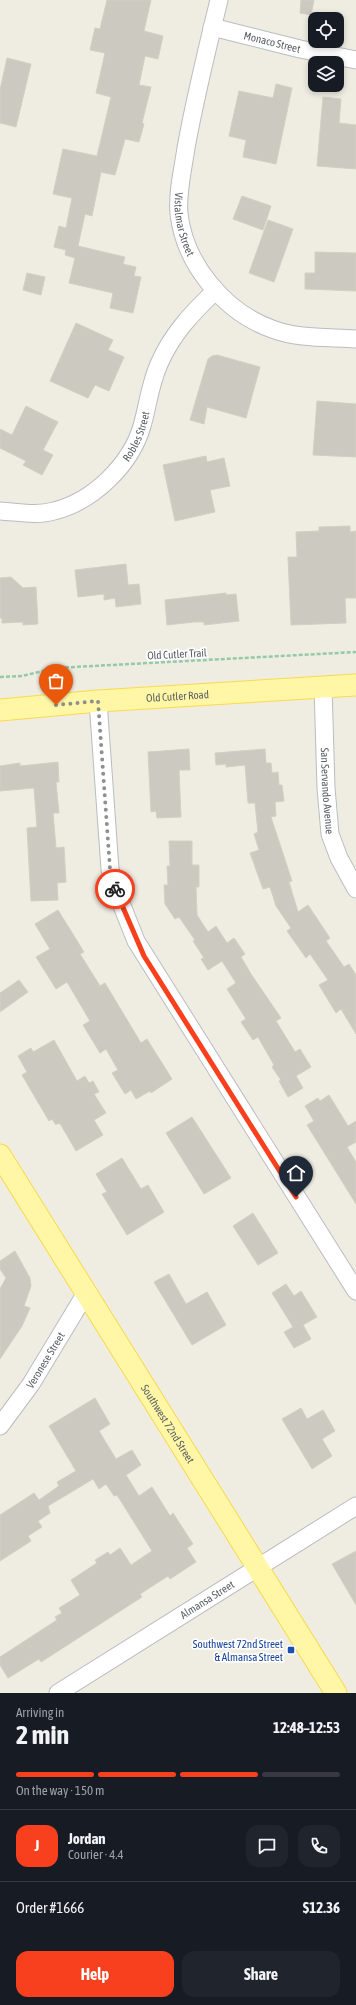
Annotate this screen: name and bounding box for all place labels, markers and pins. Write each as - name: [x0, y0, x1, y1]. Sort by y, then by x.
- pin: [39, 664, 73, 705]
- pin: [279, 1156, 313, 1197]
- place label: Southwest 72nd Street & Almansa Street: [193, 1638, 283, 1663]
- marker: Southwest 72nd Street & Almansa Street: [286, 1645, 296, 1655]

